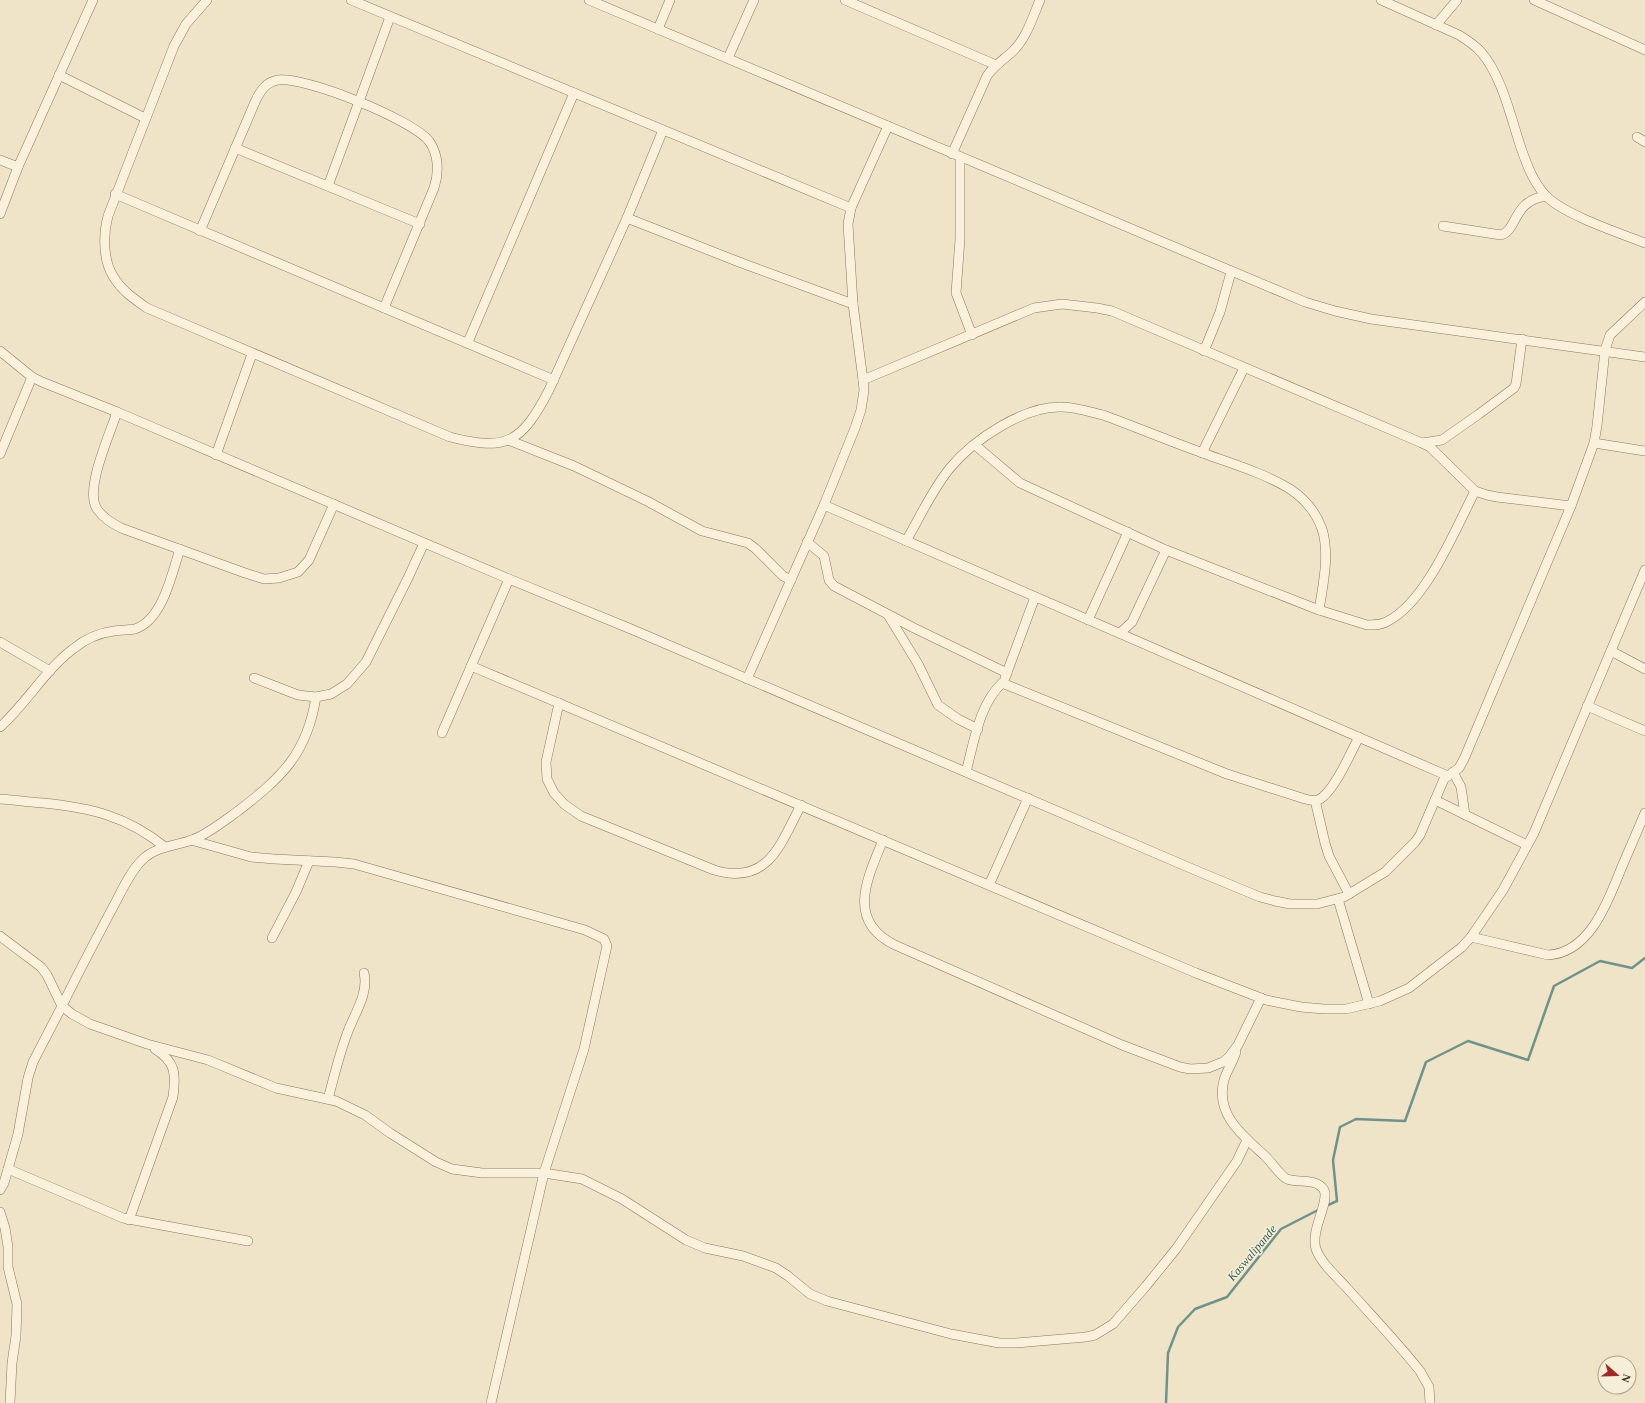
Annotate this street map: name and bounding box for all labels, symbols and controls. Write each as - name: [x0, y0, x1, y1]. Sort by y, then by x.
- water label: Kaswalipande: [1224, 1222, 1280, 1285]
- north arrow: [1597, 1355, 1637, 1395]
- text: N: [1619, 1373, 1633, 1384]

